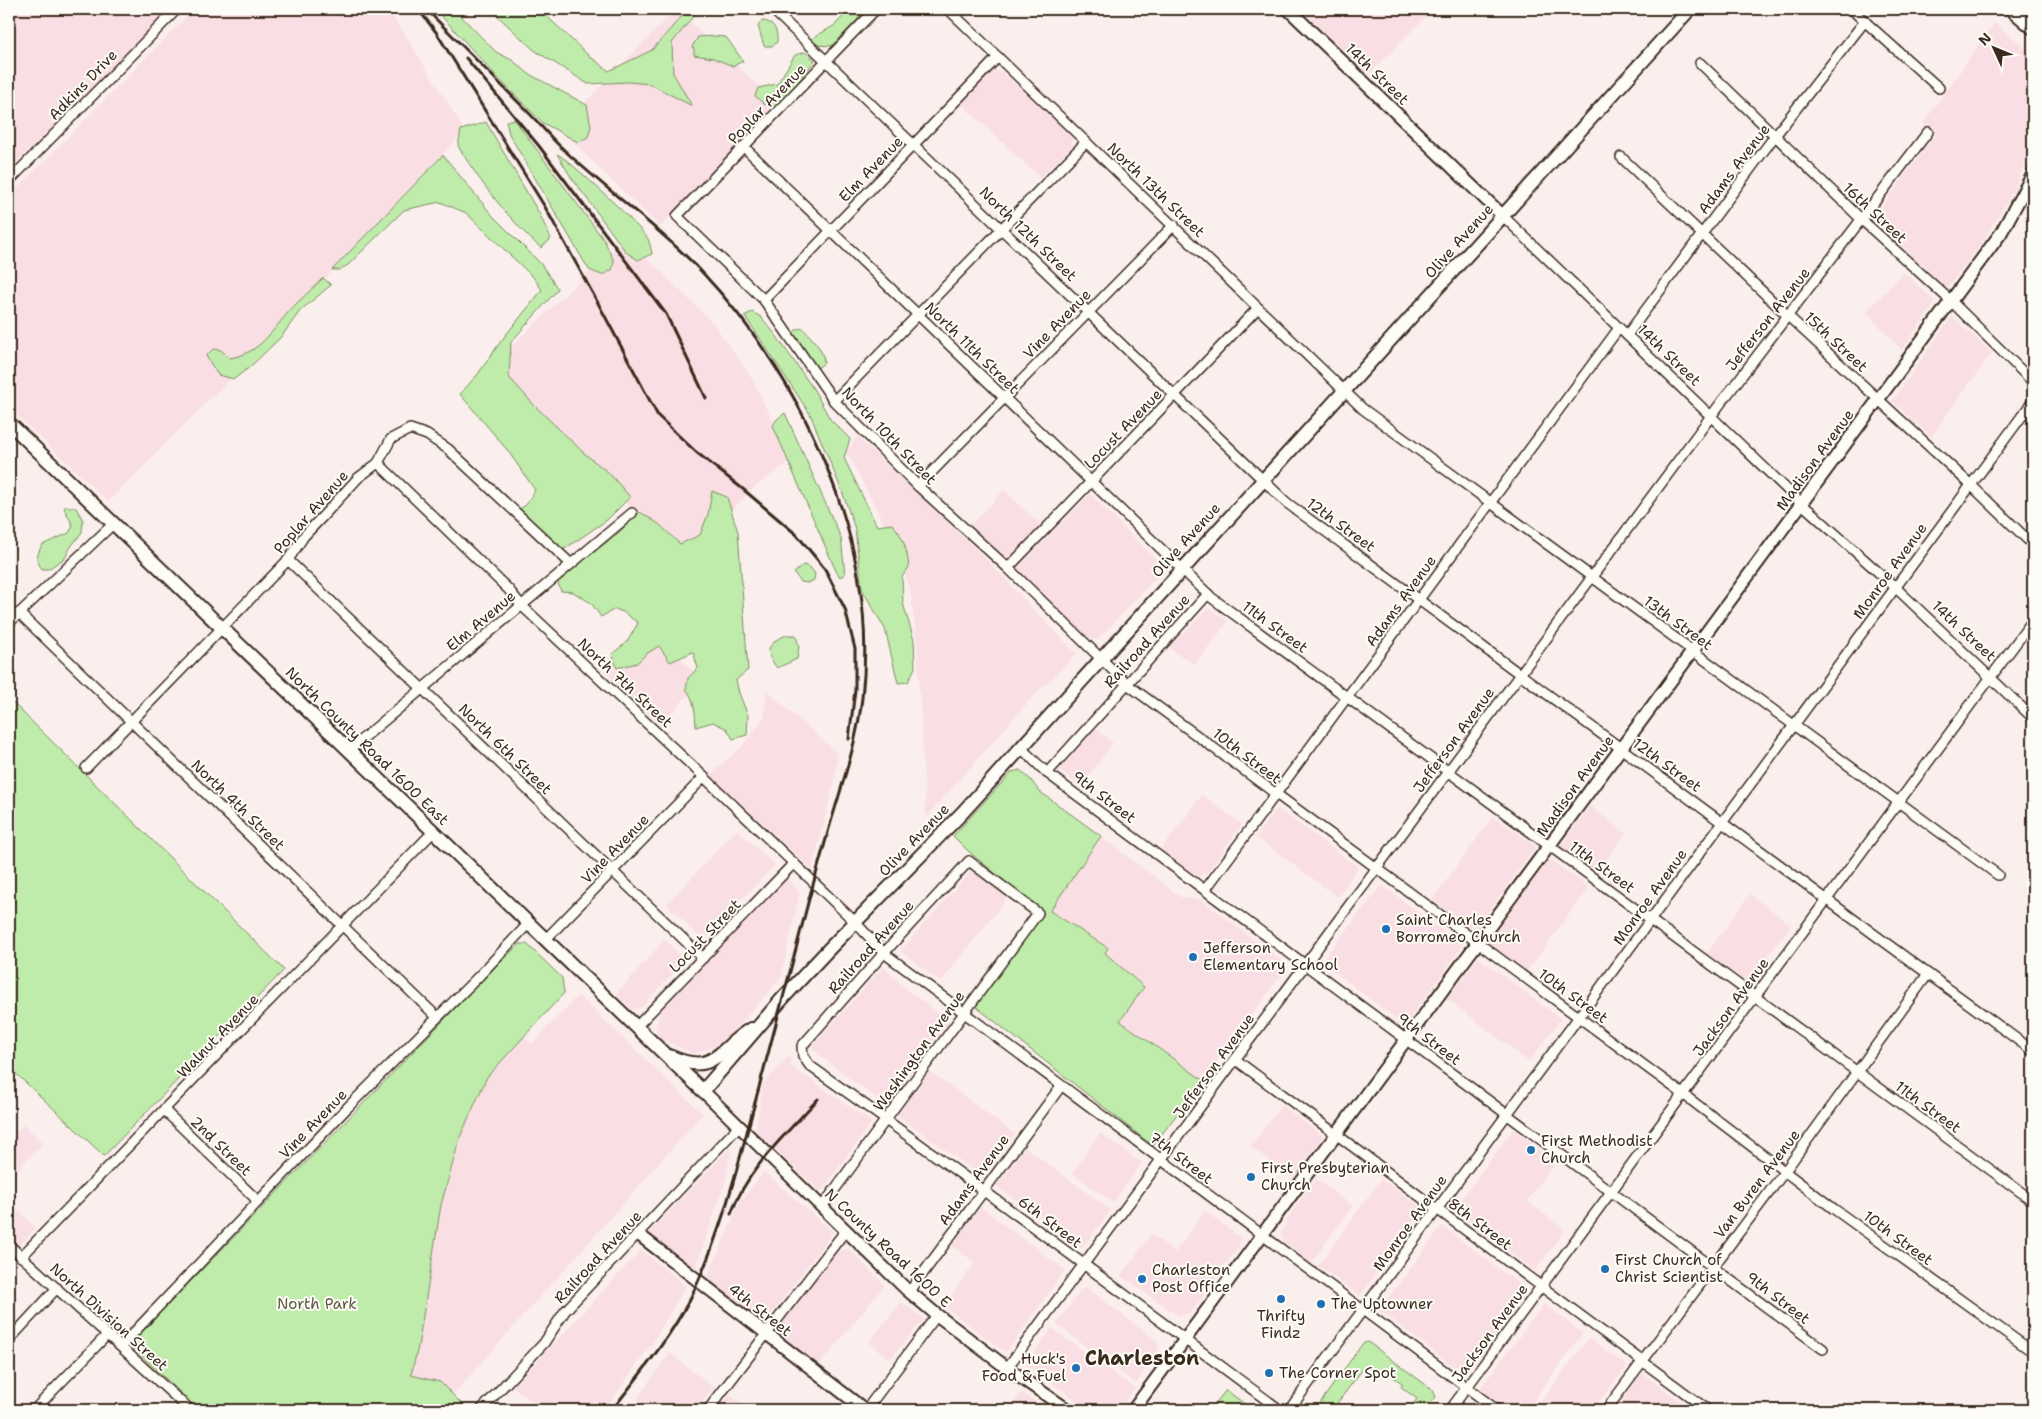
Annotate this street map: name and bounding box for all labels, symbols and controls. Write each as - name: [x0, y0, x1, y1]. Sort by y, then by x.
- north arrow: [1970, 22, 2020, 72]
- text: N: [1974, 29, 1995, 49]
- street label: 14th Street: [1341, 39, 1413, 109]
- street label: Adkins Drive: [44, 45, 122, 125]
- street label: Poplar Avenue: [724, 60, 810, 148]
- street label: Adams Avenue: [1694, 120, 1774, 218]
- street label: Elm Avenue: [834, 132, 908, 206]
- street label: North 13th Street: [1103, 138, 1209, 242]
- street label: 16th Street: [1839, 178, 1911, 248]
- street label: North 12th Street: [975, 182, 1081, 286]
- street label: Olive Avenue: [1420, 199, 1498, 283]
- street label: Jefferson Avenue: [1721, 263, 1815, 375]
- street label: Vine Avenue: [1019, 285, 1095, 363]
- street label: North 11th Street: [920, 298, 1024, 398]
- street label: 15th Street: [1800, 307, 1872, 377]
- street label: 14th Street: [1633, 320, 1705, 390]
- street label: North 10th Street: [837, 383, 941, 489]
- street label: Locust Avenue: [1080, 385, 1166, 473]
- street label: Madison Avenue: [1772, 405, 1858, 515]
- street label: Poplar Avenue: [269, 466, 353, 558]
- street label: 12th Street: [1303, 493, 1379, 557]
- street label: Olive Avenue: [1147, 498, 1225, 582]
- street label: Monroe Avenue: [1848, 519, 1932, 623]
- street label: Adams Avenue: [1361, 551, 1441, 651]
- street label: Elm Avenue: [442, 586, 520, 656]
- street label: Railroad Avenue: [1099, 590, 1195, 692]
- street label: 13th Street: [1639, 591, 1717, 655]
- street label: 11th Street: [1238, 596, 1312, 658]
- street label: 14th Street: [1928, 596, 2000, 666]
- street label: North 7th Street: [573, 634, 677, 732]
- street label: North County Road 1600 East: [281, 662, 453, 830]
- street label: Jefferson Avenue: [1409, 683, 1499, 797]
- street label: North 6th Street: [454, 699, 556, 799]
- street label: 10th Street: [1209, 724, 1285, 788]
- street label: Madison Avenue: [1532, 731, 1618, 841]
- street label: 12th Street: [1629, 733, 1705, 797]
- street label: North 4th Street: [187, 755, 289, 855]
- street label: 9th Street: [1068, 766, 1140, 828]
- street label: Olive Avenue: [874, 799, 954, 881]
- street label: Vine Avenue: [577, 810, 653, 888]
- street label: 11th Street: [1565, 836, 1639, 898]
- street label: Monroe Avenue: [1608, 845, 1692, 949]
- street label: Locust Street: [665, 895, 745, 977]
- street label: Railroad Avenue: [823, 896, 919, 998]
- place label: Saint Charles Borromeo Church: [1396, 910, 1521, 947]
- marker: Saint Charles Borromeo Church: [1380, 923, 1392, 935]
- place label: Jefferson Elementary School: [1203, 938, 1339, 975]
- marker: Jefferson Elementary School: [1187, 951, 1199, 963]
- street label: Jackson Avenue: [1688, 954, 1774, 1060]
- street label: 10th Street: [1534, 964, 1612, 1028]
- street label: Washington Avenue: [869, 987, 969, 1115]
- street label: Walnut Avenue: [173, 990, 263, 1082]
- street label: 9th Street: [1393, 1008, 1465, 1070]
- street label: Jefferson Avenue: [1169, 1009, 1259, 1123]
- street label: 11th Street: [1891, 1076, 1965, 1138]
- street label: Vine Avenue: [275, 1085, 351, 1163]
- street label: 2nd Street: [186, 1112, 256, 1180]
- street label: Van Buren Avenue: [1709, 1125, 1805, 1243]
- street label: 7th Street: [1145, 1127, 1217, 1189]
- street label: Adams Avenue: [934, 1130, 1014, 1230]
- place label: First Methodist Church: [1541, 1131, 1653, 1168]
- marker: First Methodist Church: [1525, 1144, 1537, 1156]
- place label: First Presbyterian Church: [1261, 1158, 1389, 1195]
- marker: First Presbyterian Church: [1245, 1171, 1257, 1183]
- street label: Monroe Avenue: [1368, 1171, 1452, 1275]
- street label: N County Road 1600 E: [820, 1184, 956, 1312]
- street label: 6th Street: [1014, 1191, 1086, 1253]
- street label: 8th Street: [1444, 1193, 1516, 1255]
- street label: Railroad Avenue: [550, 1206, 646, 1308]
- street label: 10th Street: [1859, 1206, 1937, 1270]
- place label: First Church of Christ Scientist: [1615, 1250, 1723, 1287]
- street label: North Division Street: [46, 1259, 172, 1375]
- place label: Charleston Post Office: [1152, 1260, 1230, 1297]
- marker: First Church of Christ Scientist: [1599, 1263, 1611, 1275]
- street label: 9th Street: [1742, 1267, 1814, 1329]
- marker: Charleston Post Office: [1136, 1273, 1148, 1285]
- street label: 4th Street: [724, 1279, 796, 1341]
- street label: Jackson Avenue: [1447, 1280, 1533, 1386]
- marker: Thrifty Findz: [1275, 1293, 1287, 1305]
- park label: North Park: [277, 1294, 357, 1314]
- place label: The Uptowner: [1331, 1294, 1433, 1314]
- marker: The Uptowner: [1315, 1298, 1327, 1310]
- place label: Thrifty Findz: [1257, 1306, 1305, 1343]
- district label: Charleston: [1085, 1345, 1199, 1371]
- place label: Huck's Food & Fuel: [982, 1349, 1066, 1386]
- marker: Huck's Food & Fuel: [1070, 1362, 1082, 1374]
- place label: The Corner Spot: [1279, 1363, 1396, 1383]
- marker: The Corner Spot: [1263, 1367, 1275, 1379]

